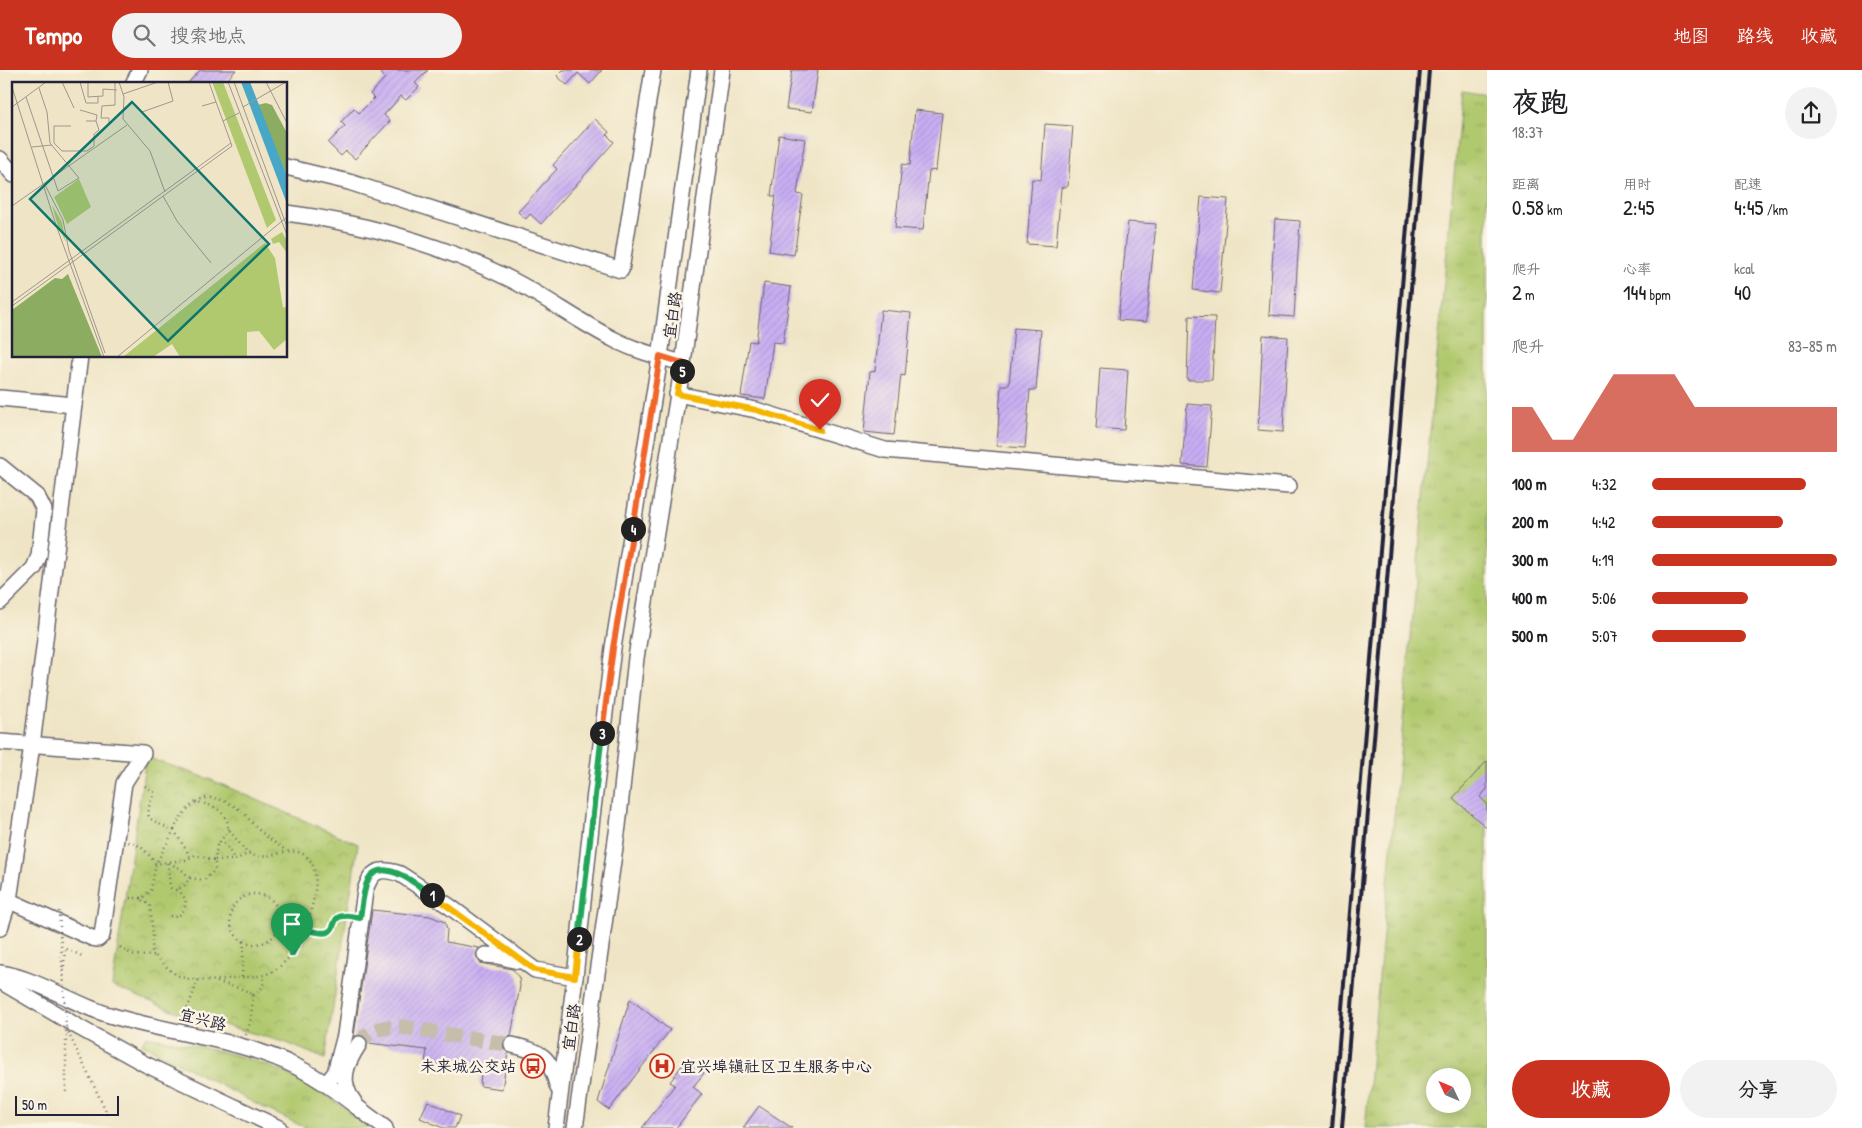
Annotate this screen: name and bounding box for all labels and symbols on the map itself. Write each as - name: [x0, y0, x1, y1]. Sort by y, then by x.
- inset map: [12, 82, 288, 358]
- street label: 宜白路: [658, 290, 686, 340]
- pin: 5: [670, 358, 694, 384]
- pin: [799, 379, 841, 430]
- pin: 4: [620, 516, 646, 542]
- pin: 3: [590, 720, 614, 746]
- pin: 1: [420, 882, 444, 908]
- pin: [271, 903, 313, 954]
- pin: 2: [566, 926, 592, 952]
- street label: 宜白路: [557, 1002, 585, 1052]
- street label: 宜兴路: [177, 1003, 229, 1035]
- bus stop icon: 未来城公交站: [520, 1053, 546, 1079]
- hospital icon: 宜兴埠镇社区卫生服务中心: [649, 1053, 675, 1079]
- place label: 未来城公交站: [420, 1055, 516, 1077]
- place label: 宜兴埠镇社区卫生服务中心: [680, 1055, 872, 1077]
- north arrow: [1426, 1068, 1471, 1112]
- scale bar: [15, 1093, 119, 1116]

